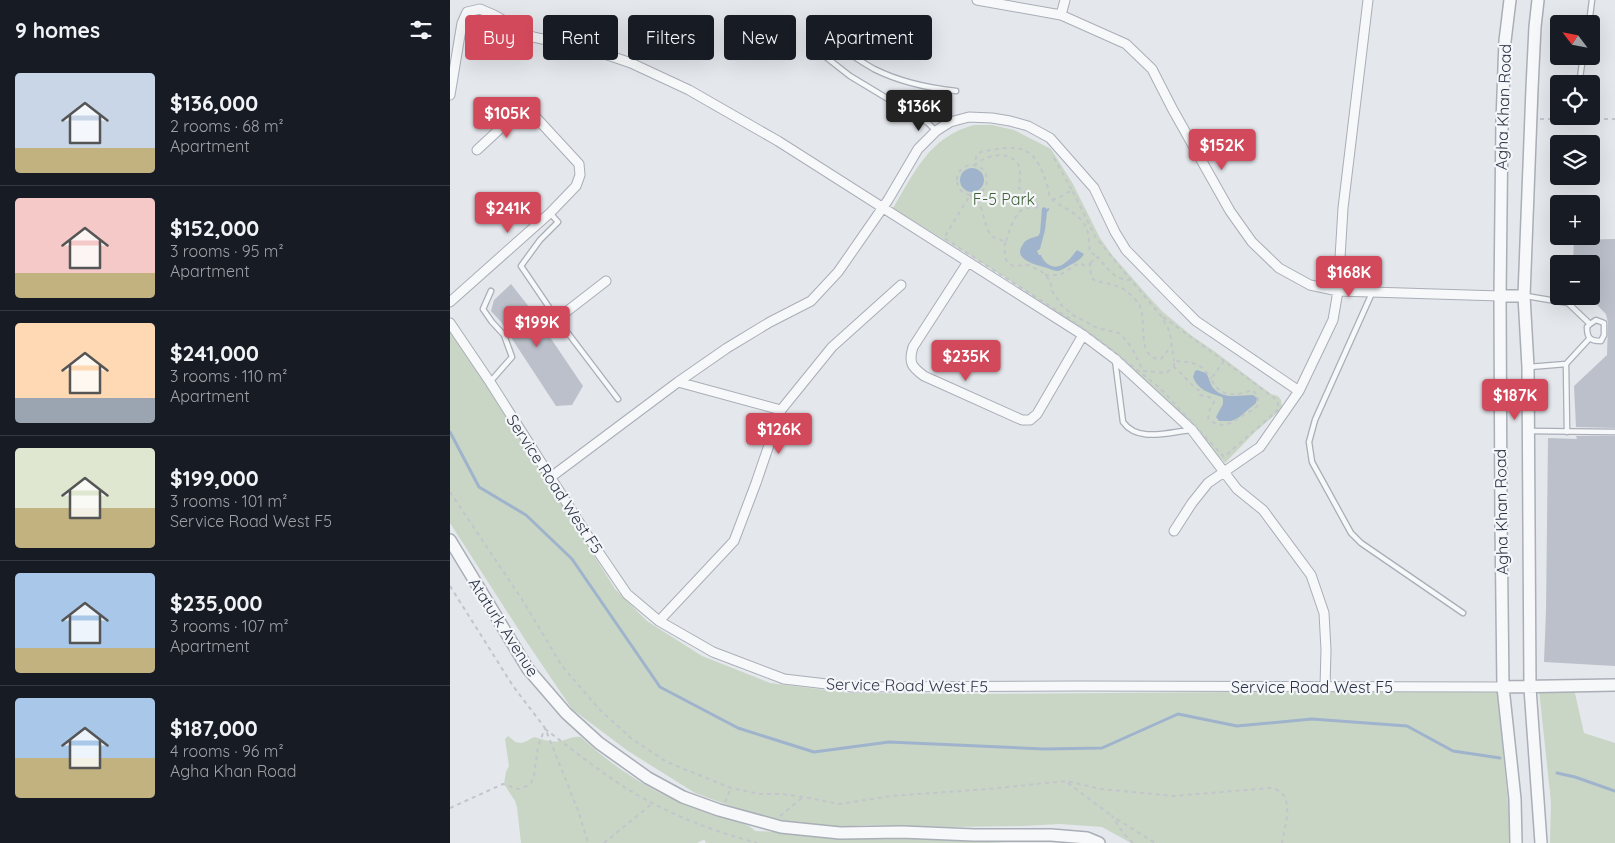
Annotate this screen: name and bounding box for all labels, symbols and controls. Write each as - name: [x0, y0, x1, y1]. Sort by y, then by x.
- chip: Buy: [465, 15, 533, 60]
- chip: Rent: [543, 15, 618, 60]
- chip: Filters: [628, 15, 714, 60]
- chip: New: [724, 15, 796, 60]
- chip: Apartment: [806, 15, 932, 60]
- north arrow: [1550, 15, 1600, 65]
- map controls: [1550, 15, 1600, 305]
- icon: filters: [407, 16, 435, 44]
- text: 9 homes: [15, 17, 100, 43]
- street label: Agha Khan Road: [1491, 43, 1515, 171]
- button: locate: [1550, 75, 1600, 125]
- text: $136,000: [170, 90, 258, 116]
- pin: $136K: [884, 90, 954, 132]
- icon: home: [55, 93, 115, 153]
- pin: $105K: [472, 96, 542, 139]
- text: $136K: [897, 96, 941, 116]
- text: $105K: [484, 103, 530, 123]
- text: 2 rooms · 68 m²: [170, 116, 284, 136]
- pin: $152K: [1187, 128, 1257, 171]
- text: $152K: [1200, 135, 1244, 155]
- button: layers: [1550, 135, 1600, 185]
- text: Apartment: [170, 136, 250, 156]
- park label: F-5 Park: [973, 189, 1035, 209]
- pin: $241K: [473, 192, 543, 234]
- button: +: [1550, 195, 1600, 245]
- text: $241K: [486, 198, 530, 218]
- text: $152,000: [170, 215, 259, 241]
- icon: home: [55, 218, 115, 278]
- text: 3 rooms · 95 m²: [170, 241, 284, 261]
- button: −: [1550, 255, 1600, 305]
- pin: $168K: [1314, 256, 1384, 298]
- text: Apartment: [170, 261, 250, 281]
- text: $168K: [1327, 262, 1371, 282]
- pin: $199K: [502, 306, 572, 348]
- text: $199K: [515, 312, 559, 332]
- text: $241,000: [170, 340, 259, 366]
- pin: $235K: [931, 340, 1001, 382]
- icon: home: [55, 343, 115, 403]
- text: $235K: [943, 346, 989, 366]
- text: 3 rooms · 110 m²: [170, 366, 287, 386]
- pin: $187K: [1480, 378, 1550, 421]
- text: $187K: [1493, 385, 1537, 405]
- text: Apartment: [170, 386, 250, 406]
- street label: Service Road West F5: [503, 411, 607, 557]
- pin: $126K: [744, 412, 814, 455]
- text: $126K: [757, 419, 801, 439]
- street label: Agha Khan Road: [1490, 449, 1512, 575]
- text: $199,000: [170, 465, 259, 491]
- icon: home: [55, 468, 115, 528]
- text: 3 rooms · 101 m²: [170, 491, 287, 511]
- text: Service Road West F5: [170, 511, 332, 531]
- street label: Ataturk Avenue: [465, 574, 543, 680]
- text: $235,000: [170, 590, 262, 616]
- icon: home: [55, 593, 115, 653]
- text: 3 rooms · 107 m²: [170, 616, 289, 636]
- text: Apartment: [170, 636, 250, 656]
- street label: Service Road West F5: [826, 674, 988, 696]
- street label: Service Road West F5: [1231, 677, 1393, 697]
- text: $187,000: [170, 715, 258, 741]
- icon: home: [55, 718, 115, 778]
- text: 4 rooms · 96 m²: [170, 741, 283, 761]
- text: Agha Khan Road: [170, 761, 296, 781]

